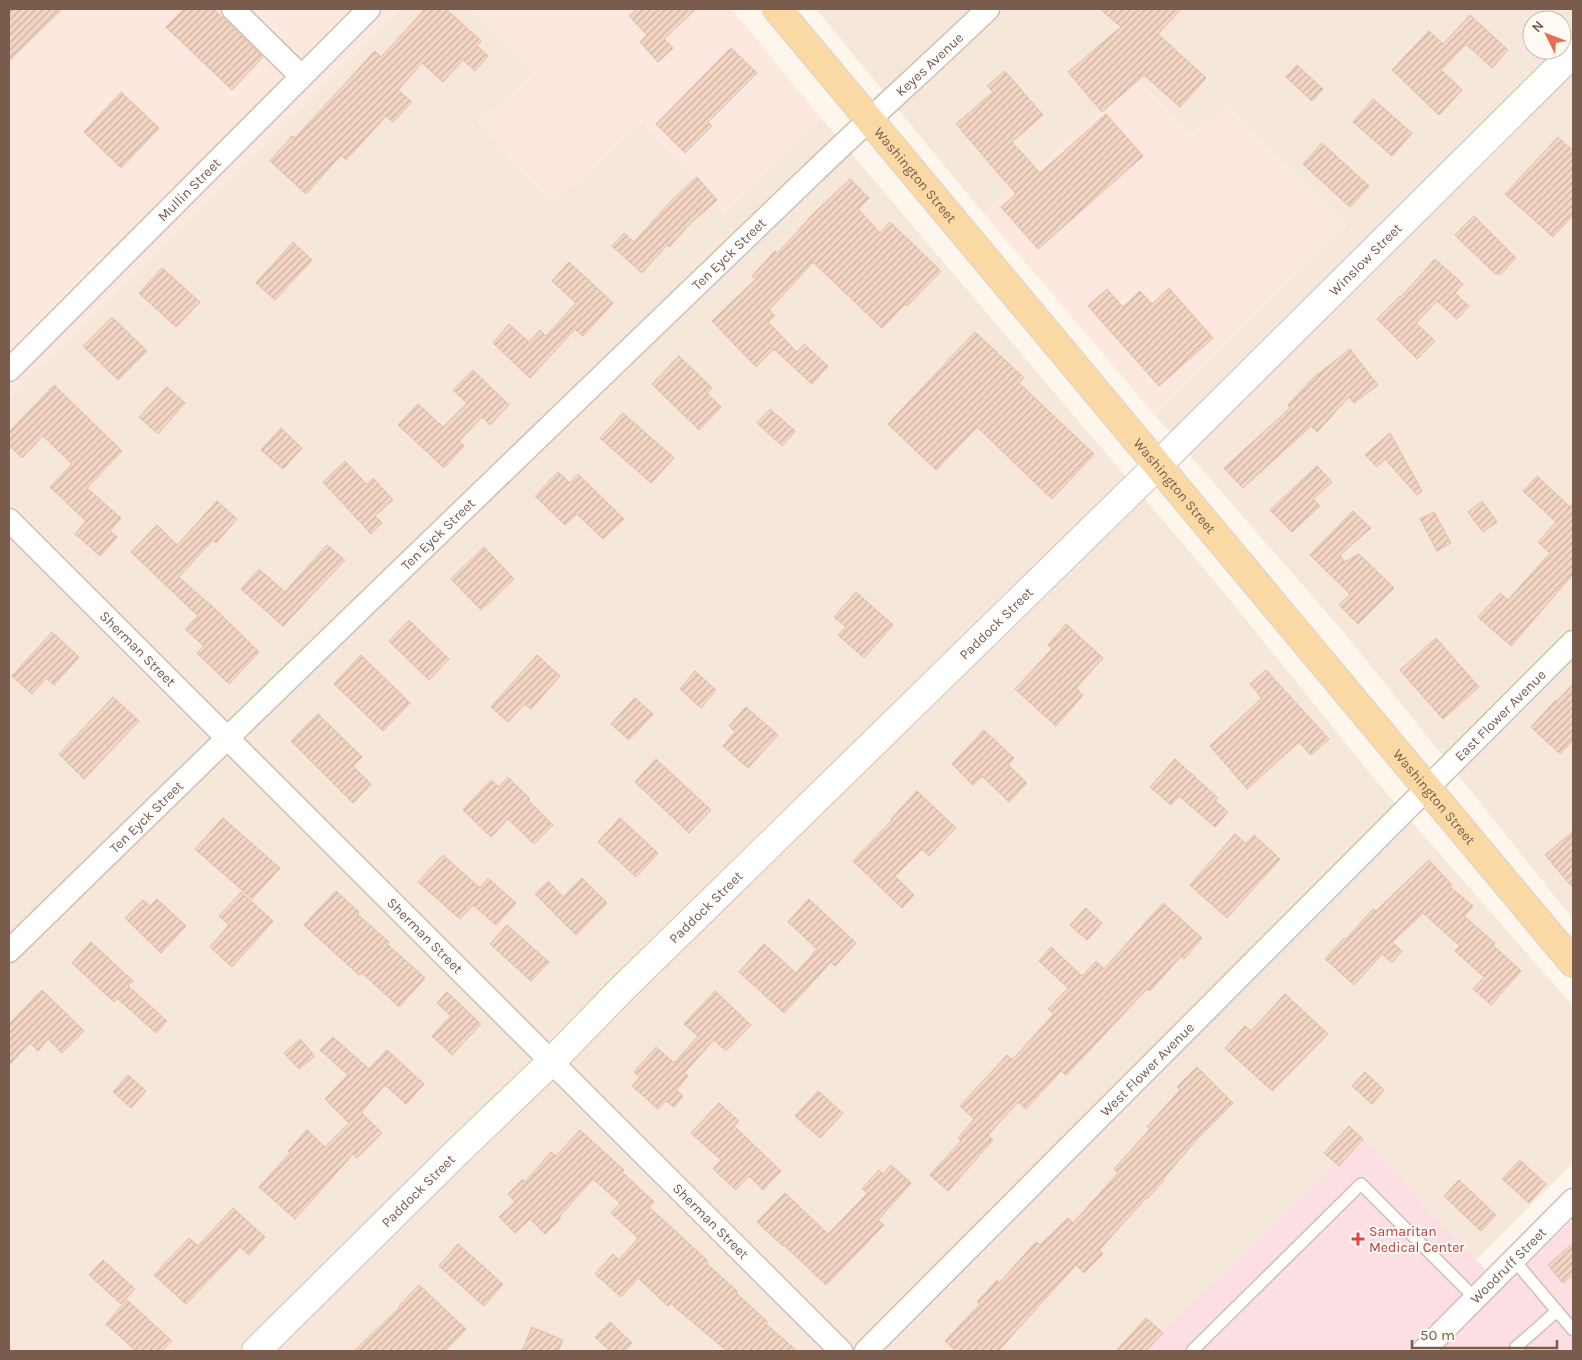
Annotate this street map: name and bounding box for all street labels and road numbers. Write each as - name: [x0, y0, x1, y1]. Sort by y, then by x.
- street label: Keyes Avenue: [892, 29, 967, 100]
- street label: Washington Street: [870, 124, 960, 226]
- street label: Mullin Street: [154, 155, 225, 225]
- street label: Ten Eyck Street: [689, 215, 770, 294]
- street label: Winslow Street: [1326, 220, 1406, 300]
- street label: Washington Street: [1130, 435, 1219, 537]
- street label: Ten Eyck Street: [398, 495, 479, 574]
- street label: Paddock Street: [956, 584, 1037, 663]
- street label: Sherman Street: [96, 608, 179, 690]
- street label: East Flower Avenue: [1451, 666, 1550, 765]
- street label: Washington Street: [1389, 746, 1479, 848]
- street label: Ten Eyck Street: [106, 777, 187, 857]
- street label: Paddock Street: [666, 868, 747, 947]
- street label: Sherman Street: [383, 894, 466, 977]
- street label: West Flower Avenue: [1097, 1019, 1198, 1120]
- street label: Paddock Street: [378, 1151, 459, 1231]
- street label: Sherman Street: [669, 1180, 752, 1263]
- street label: Woodruff Street: [1467, 1224, 1550, 1307]

